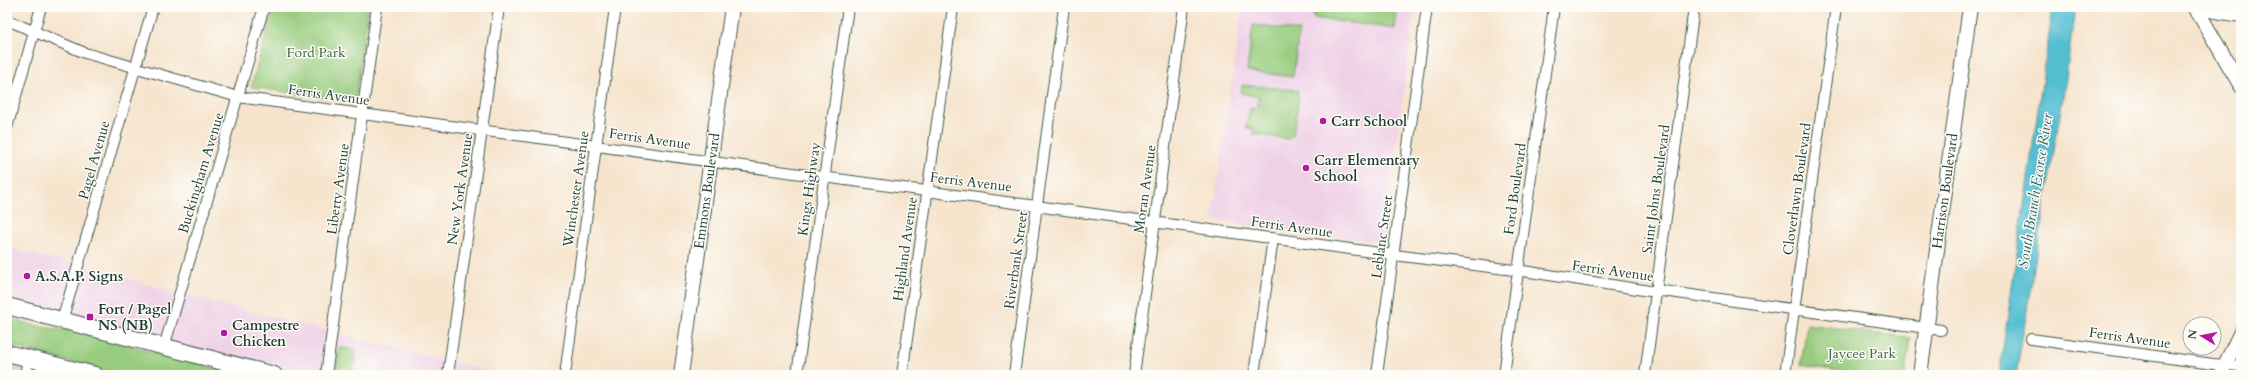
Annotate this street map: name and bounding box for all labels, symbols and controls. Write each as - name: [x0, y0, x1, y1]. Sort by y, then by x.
- park label: Ford Park: [287, 43, 346, 62]
- street label: Ferris Avenue: [287, 80, 371, 110]
- street label: Buckingham Avenue: [174, 110, 228, 236]
- water label: South Branch Ecorse River: [2013, 111, 2057, 270]
- place label: Carr School: [1331, 112, 1407, 131]
- marker: Carr School: [1318, 116, 1328, 126]
- street label: Pagel Avenue: [74, 118, 114, 202]
- street label: Cloverlawn Boulevard: [1778, 121, 1816, 256]
- street label: Saint Johns Boulevard: [1638, 123, 1675, 255]
- street label: Ferris Avenue: [608, 124, 692, 154]
- street label: Winchester Avenue: [558, 129, 594, 249]
- street label: Emmons Boulevard: [689, 131, 725, 250]
- street label: New York Avenue: [443, 132, 477, 246]
- street label: Harrison Boulevard: [1928, 132, 1963, 250]
- street label: Kings Highway: [793, 140, 825, 237]
- street label: Ford Boulevard: [1499, 141, 1531, 236]
- street label: Liberty Avenue: [322, 142, 354, 236]
- street label: Moran Avenue: [1129, 144, 1161, 234]
- place label: Carr Elementary School: [1314, 151, 1420, 186]
- marker: Carr Elementary School: [1301, 163, 1311, 173]
- street label: Ferris Avenue: [929, 168, 1013, 196]
- street label: Leblanc Street: [1367, 194, 1397, 280]
- street label: Highland Avenue: [888, 196, 922, 302]
- street label: Riverbank Street: [1000, 209, 1032, 310]
- street label: Ferris Avenue: [1250, 212, 1334, 242]
- street label: Ferris Avenue: [1571, 256, 1655, 286]
- place label: A.S.A.P. Signs: [35, 267, 123, 286]
- marker: A.S.A.P. Signs: [22, 271, 32, 281]
- place label: Fort / Pagel NS (NB): [98, 300, 171, 335]
- marker: Fort / Pagel NS (NB): [85, 312, 95, 322]
- place label: Campestre Chicken: [232, 316, 300, 351]
- north arrow: [2182, 316, 2222, 356]
- street label: Ferris Avenue: [2088, 323, 2172, 353]
- marker: Campestre Chicken: [219, 328, 229, 338]
- text: N: [2184, 328, 2201, 340]
- park label: Jaycee Park: [1826, 344, 1896, 363]

